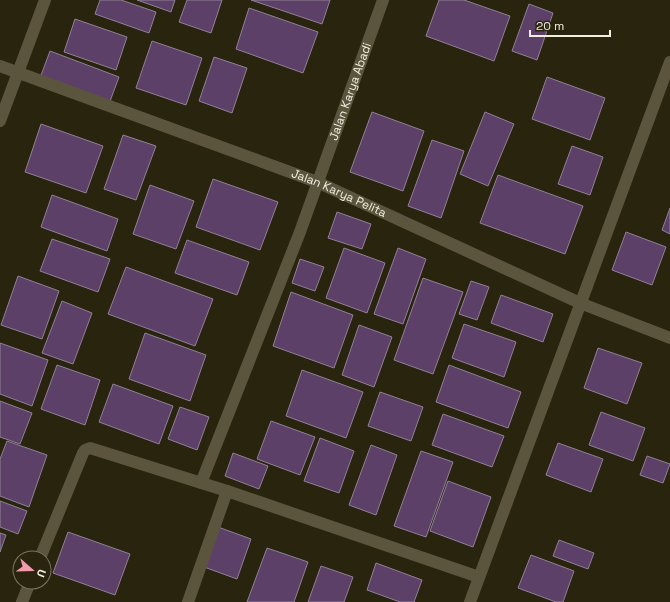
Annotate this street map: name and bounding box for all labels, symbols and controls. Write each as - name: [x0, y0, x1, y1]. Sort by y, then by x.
- scale bar: [530, 12, 610, 38]
- text: 20 m: [536, 18, 564, 34]
- street label: Jalan Karya Abadi: [325, 40, 375, 143]
- street label: Jalan Karya Pelita: [289, 165, 389, 221]
- north arrow: [12, 550, 52, 590]
- text: U: [34, 568, 49, 579]

